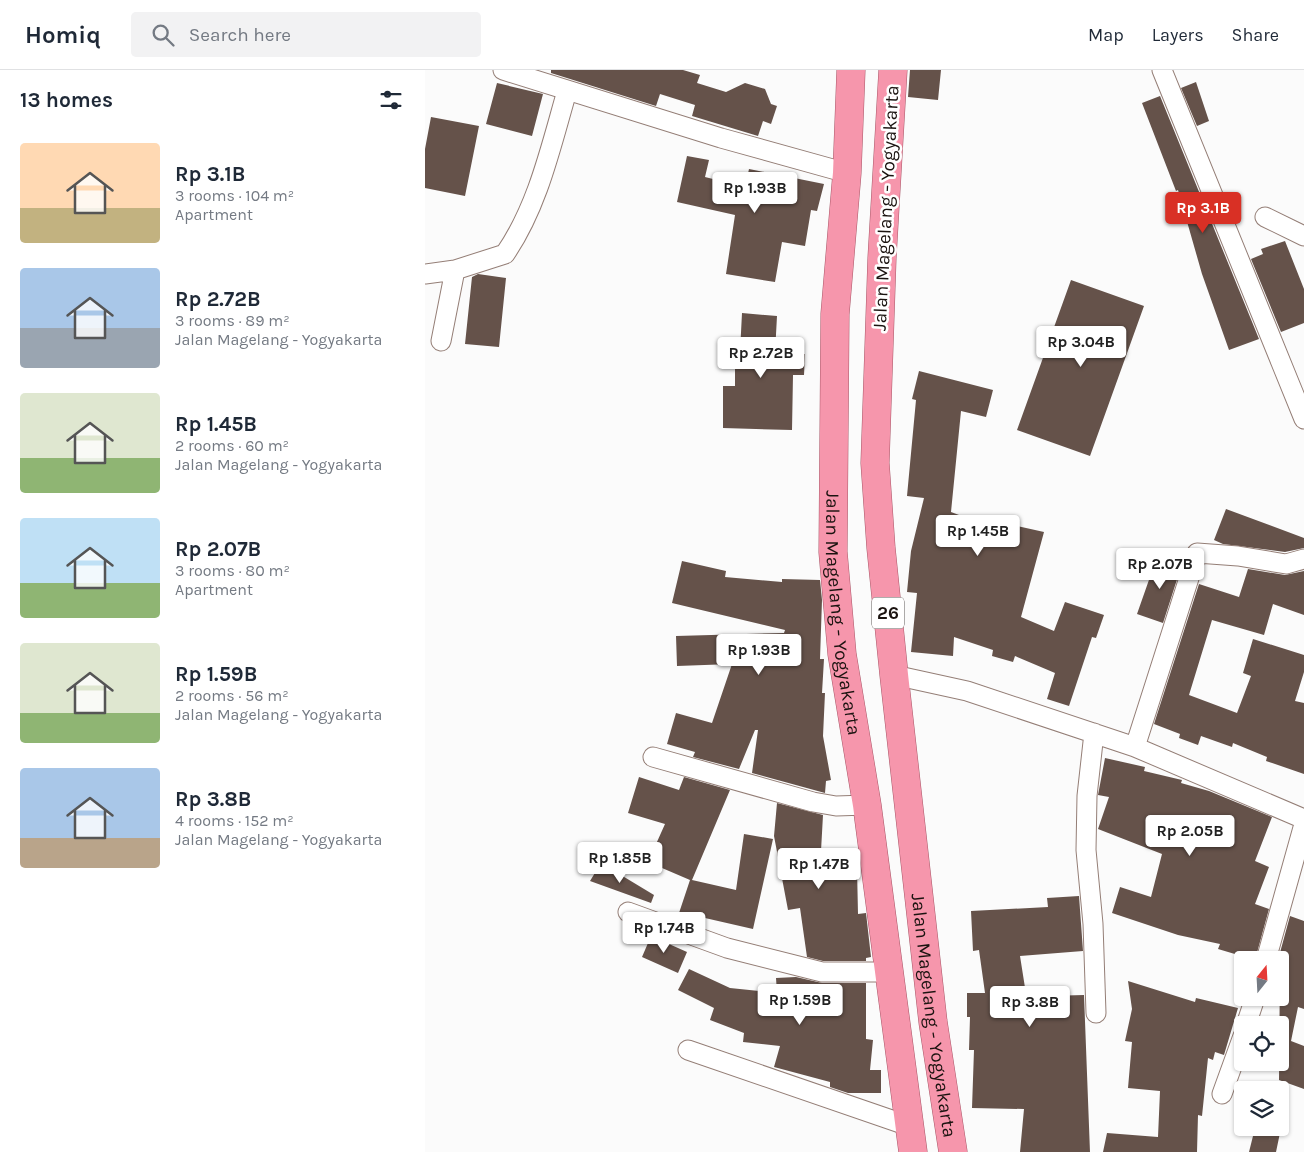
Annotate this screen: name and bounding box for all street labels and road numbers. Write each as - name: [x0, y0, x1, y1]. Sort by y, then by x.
- street label: Jalan Magelang - Yogyakarta: [869, 85, 903, 331]
- street label: Jalan Magelang - Yogyakarta: [821, 490, 865, 737]
- road number: 26: [872, 598, 904, 628]
- street label: Jalan Magelang - Yogyakarta: [907, 892, 961, 1139]

